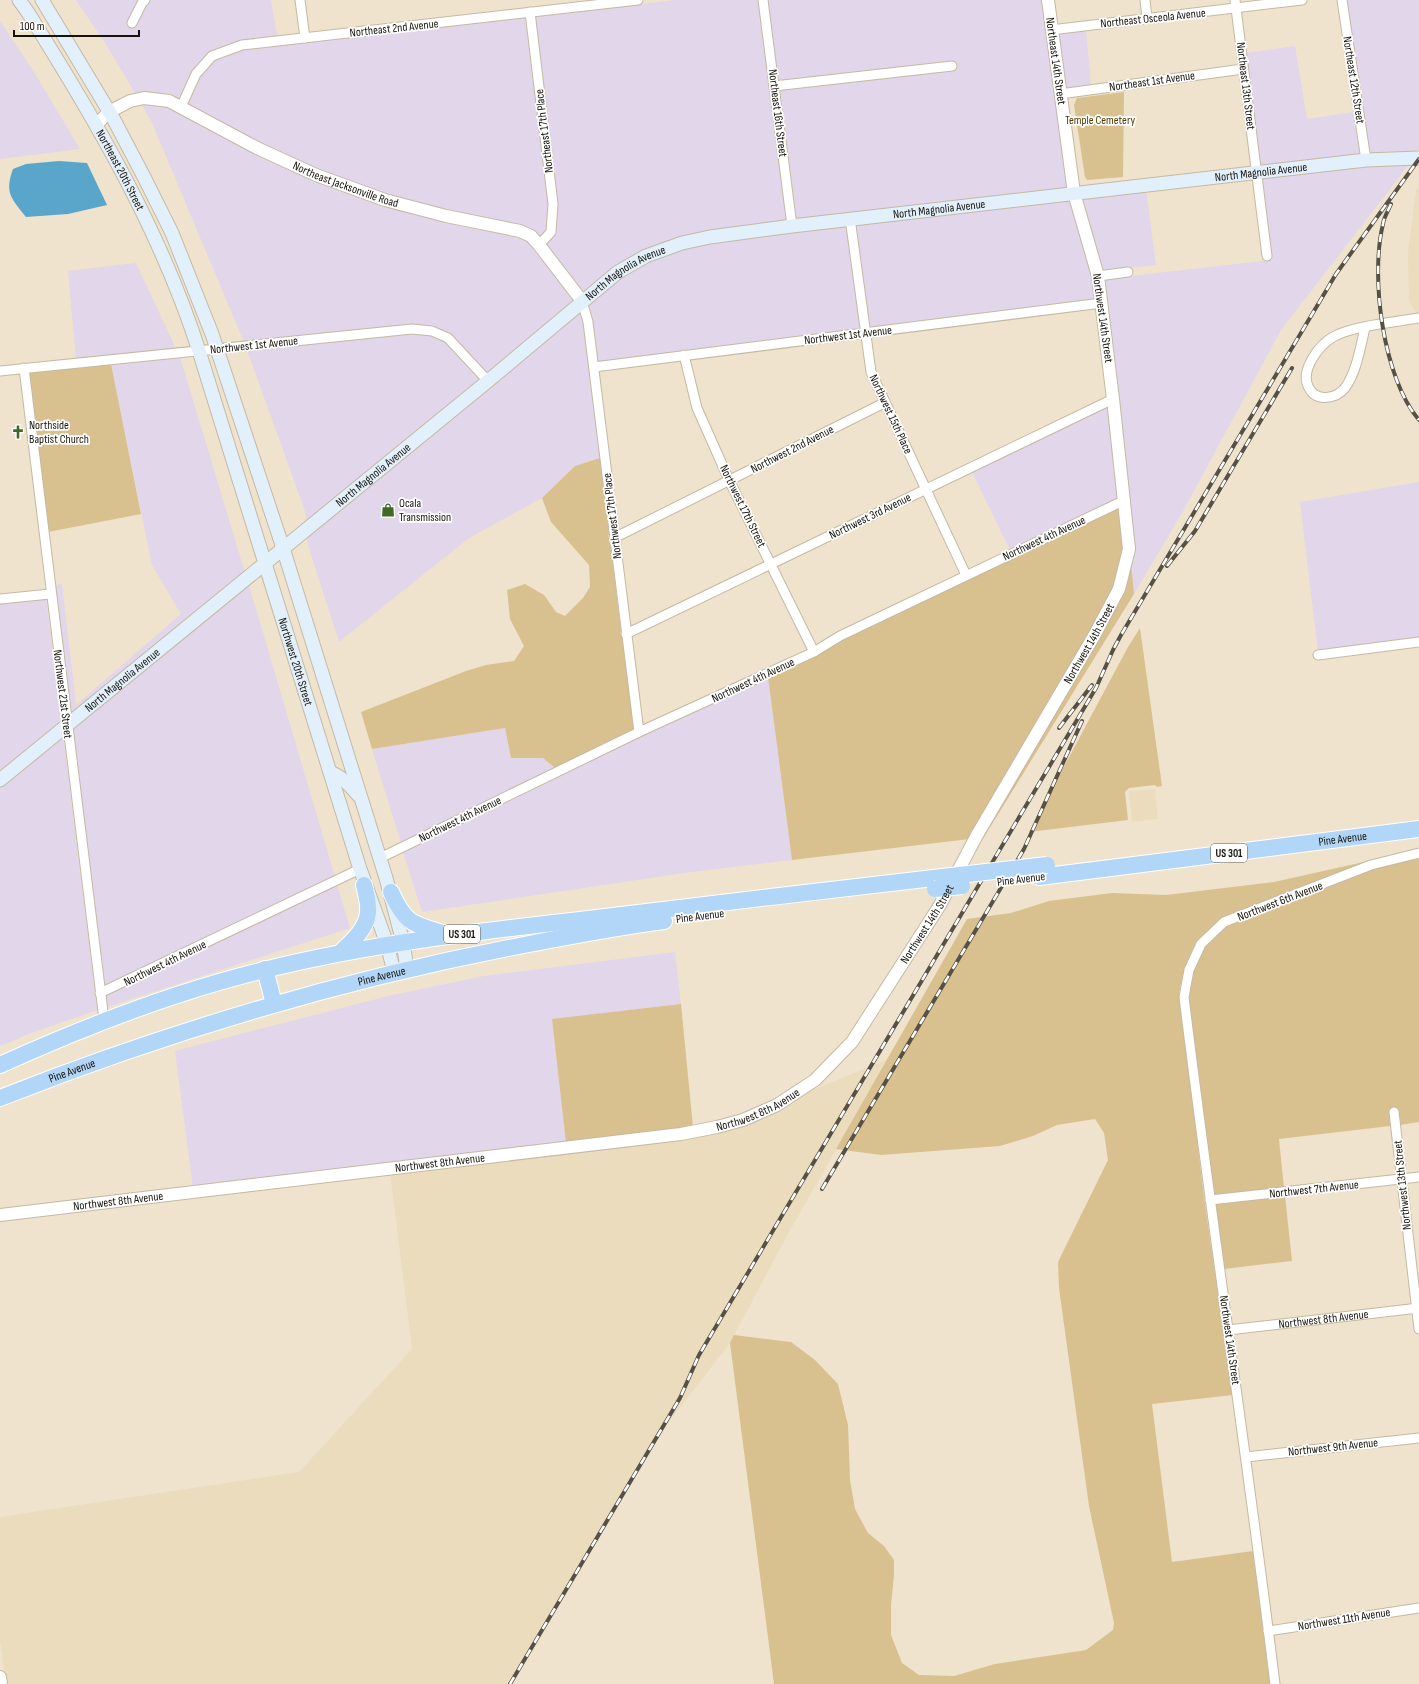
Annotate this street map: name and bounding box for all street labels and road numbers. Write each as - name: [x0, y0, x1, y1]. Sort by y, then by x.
- street label: Northeast Osceola Avenue: [1100, 5, 1207, 31]
- street label: Northeast 2nd Avenue: [349, 16, 439, 41]
- street label: Northeast 14th Street: [1042, 16, 1069, 106]
- street label: Northeast 12th Street: [1339, 35, 1368, 125]
- street label: Northeast 13th Street: [1233, 41, 1258, 131]
- street label: Northeast 16th Street: [765, 68, 790, 158]
- street label: Northeast 1st Avenue: [1108, 68, 1196, 95]
- street label: Northeast 17th Place: [532, 88, 557, 174]
- street label: Northeast 20th Street: [92, 127, 148, 213]
- street label: Northeast Jacksonville Road: [290, 158, 400, 211]
- street label: North Magnolia Avenue: [1214, 160, 1308, 185]
- street label: North Magnolia Avenue: [892, 197, 986, 222]
- street label: North Magnolia Avenue: [583, 243, 668, 304]
- street label: Northwest 14th Street: [1089, 272, 1116, 364]
- street label: Northwest 1st Avenue: [803, 323, 893, 348]
- street label: Northwest 1st Avenue: [209, 333, 299, 358]
- street label: Northwest 15th Place: [866, 372, 916, 457]
- street label: Northwest 2nd Avenue: [748, 422, 836, 477]
- street label: North Magnolia Avenue: [333, 440, 414, 510]
- street label: Northwest 17th Street: [716, 462, 769, 550]
- street label: Northwest 17th Place: [600, 472, 625, 560]
- street label: Northwest 3rd Avenue: [827, 490, 914, 543]
- street label: Northwest 4th Avenue: [1000, 513, 1088, 564]
- street label: Northwest 14th Street: [1061, 600, 1118, 687]
- street label: Northwest 20th Street: [274, 616, 316, 708]
- street label: North Magnolia Avenue: [82, 645, 163, 716]
- street label: Northwest 21st Street: [50, 649, 75, 740]
- street label: Northwest 4th Avenue: [709, 655, 797, 706]
- street label: Northwest 4th Avenue: [417, 793, 504, 846]
- street label: Pine Avenue: [1318, 829, 1368, 850]
- road number: US 301: [1211, 844, 1247, 862]
- street label: Pine Avenue: [996, 869, 1046, 890]
- street label: Northwest 6th Avenue: [1235, 878, 1325, 925]
- street label: Northwest 14th Street: [897, 882, 958, 967]
- street label: Pine Avenue: [675, 906, 725, 927]
- road number: US 301: [444, 925, 480, 943]
- street label: Northwest 4th Avenue: [122, 937, 209, 990]
- street label: Pine Avenue: [356, 963, 407, 990]
- street label: Pine Avenue: [47, 1056, 98, 1087]
- street label: Northwest 8th Avenue: [715, 1085, 803, 1135]
- street label: Northwest 13th Street: [1390, 1139, 1415, 1231]
- street label: Northwest 8th Avenue: [394, 1150, 486, 1176]
- street label: Northwest 7th Avenue: [1269, 1177, 1360, 1202]
- street label: Northwest 8th Avenue: [72, 1189, 164, 1214]
- street label: Northwest 14th Street: [1216, 1294, 1243, 1386]
- street label: Northwest 8th Avenue: [1278, 1307, 1369, 1332]
- street label: Northwest 9th Avenue: [1287, 1435, 1379, 1460]
- street label: Northwest 11th Avenue: [1297, 1605, 1391, 1634]

